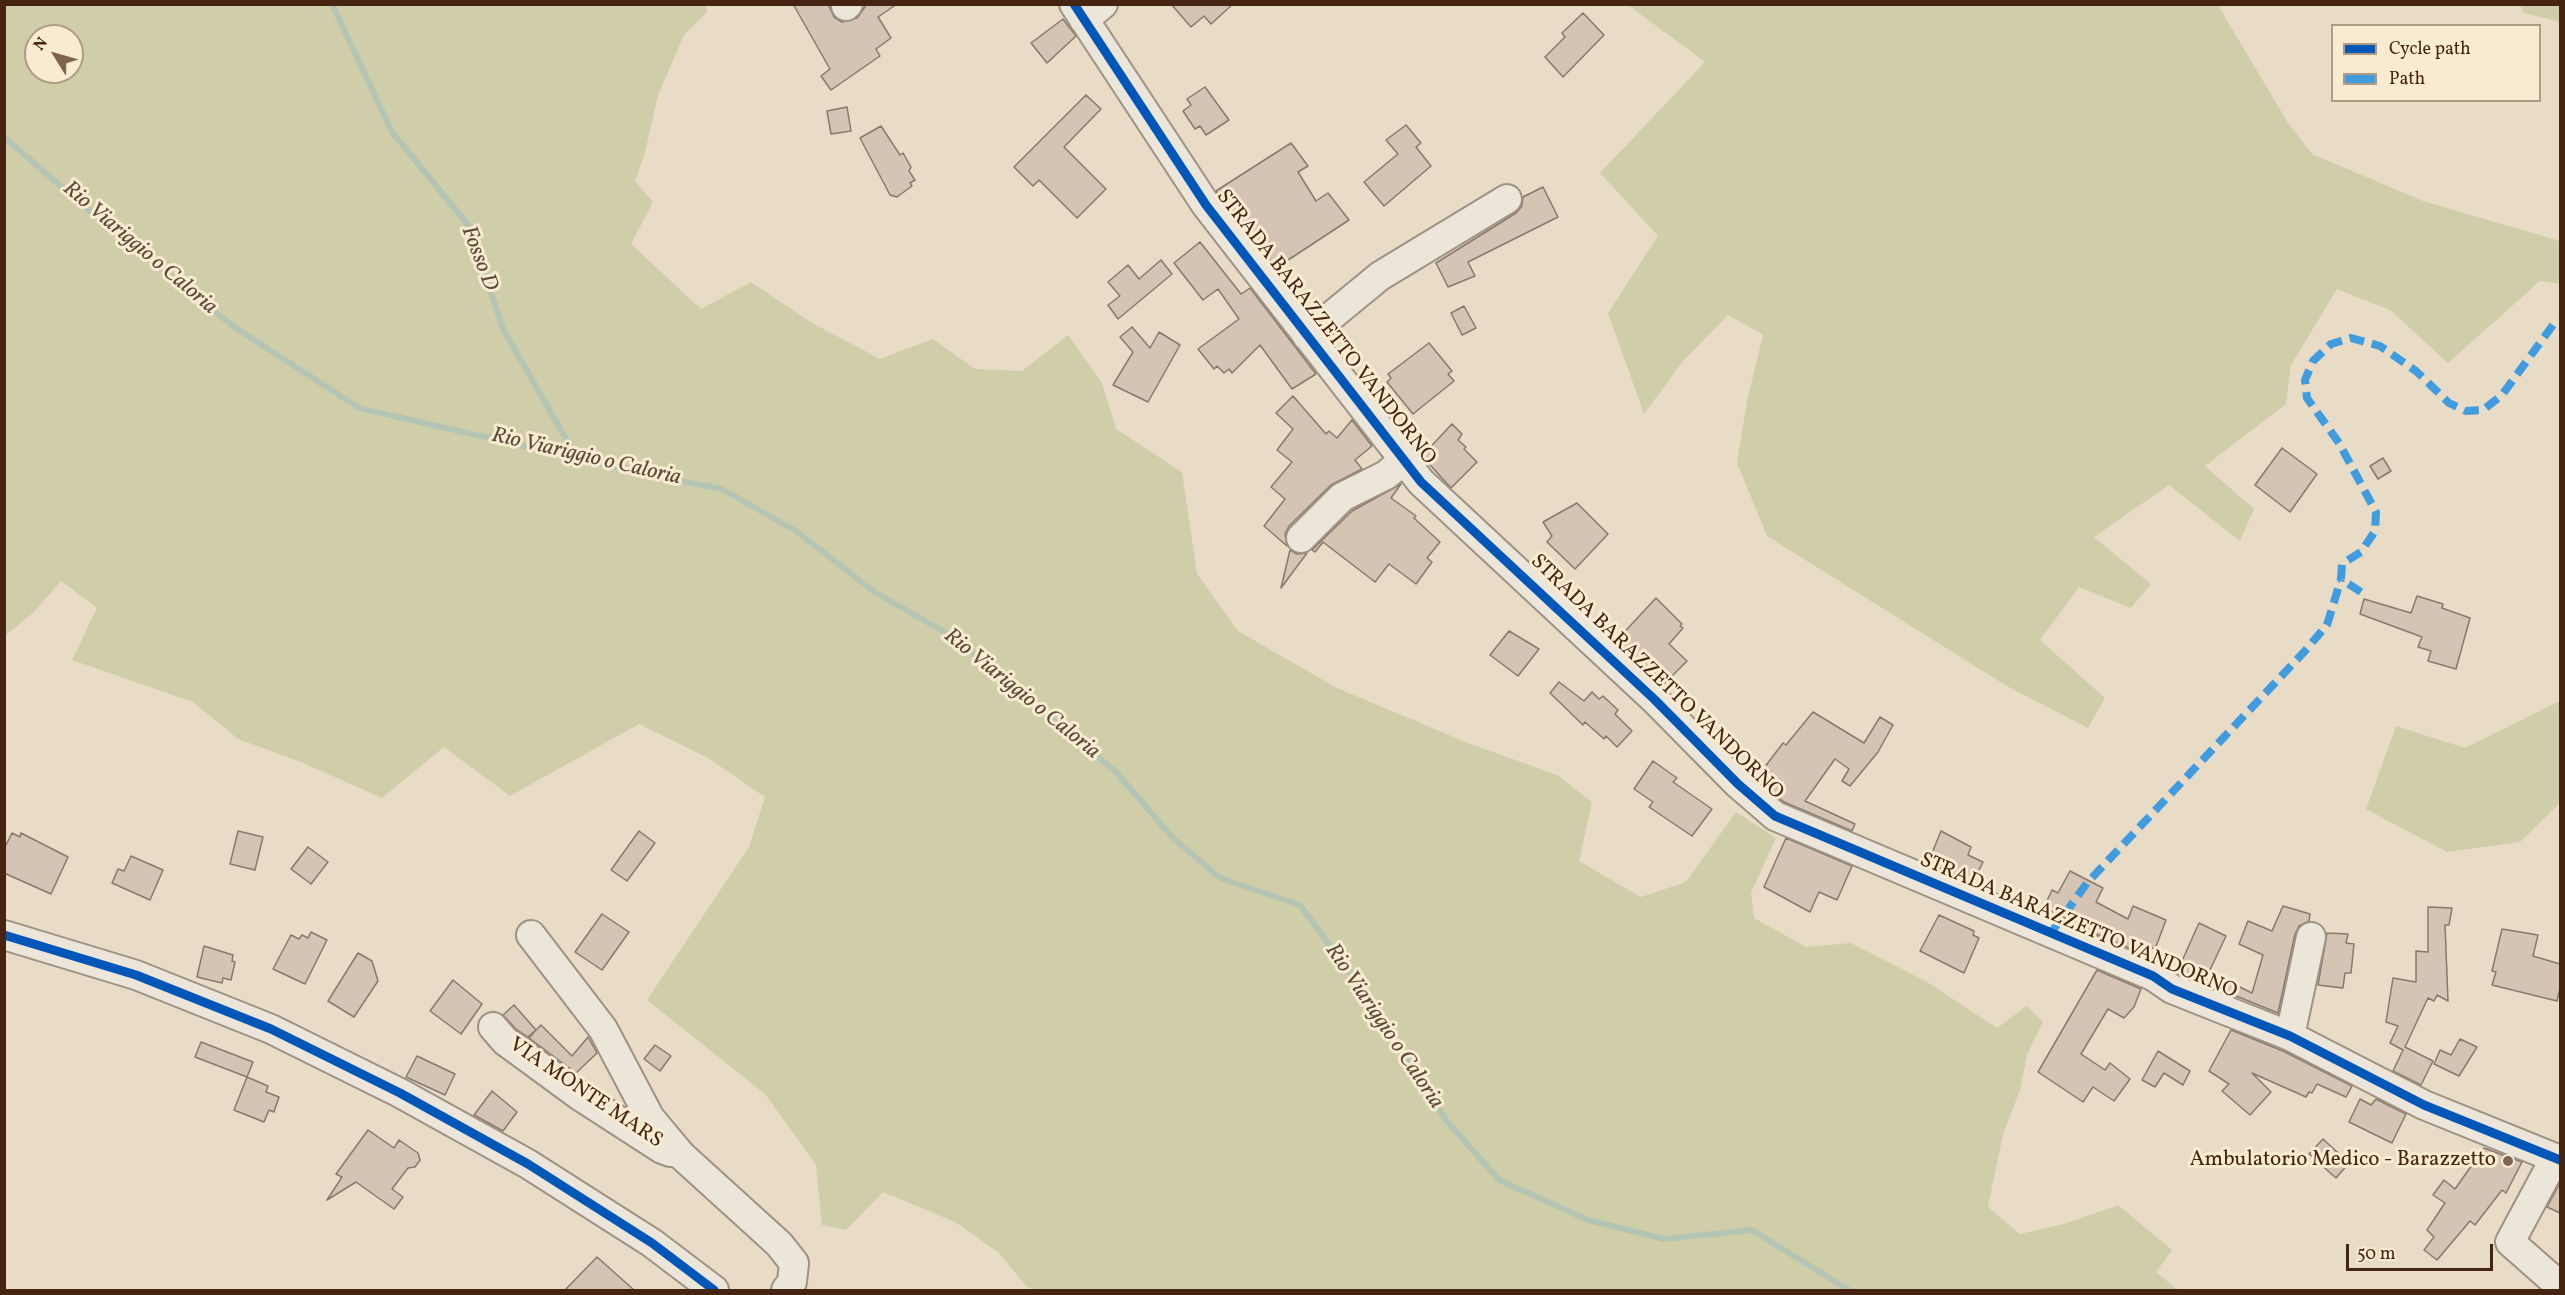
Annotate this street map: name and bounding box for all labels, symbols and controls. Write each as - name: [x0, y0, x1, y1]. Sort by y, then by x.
- north arrow: [24, 24, 84, 84]
- legend: [2331, 24, 2541, 102]
- text: N: [29, 33, 54, 56]
- text: Cycle path: [2389, 37, 2471, 62]
- text: Path: [2389, 67, 2425, 92]
- water label: Rio Viariggio o Caloria: [56, 177, 222, 321]
- street label: STRADA BARAZZETTO VANDORNO: [1210, 185, 1440, 471]
- water label: Fosso D: [454, 223, 502, 295]
- water label: Rio Viariggio o Caloria: [489, 423, 683, 493]
- street label: STRADA BARAZZETTO VANDORNO: [1524, 550, 1788, 806]
- water label: Rio Viariggio o Caloria: [937, 624, 1105, 766]
- street label: STRADA BARAZZETTO VANDORNO: [1915, 848, 2241, 1006]
- water label: Rio Viariggio o Caloria: [1318, 939, 1448, 1115]
- street label: VIA MONTE MARS: [503, 1033, 667, 1155]
- place label: Ambulatorio Medico - Barazzetto: [2190, 1148, 2496, 1174]
- marker: Ambulatorio Medico - Barazzetto: [2501, 1154, 2515, 1168]
- scale bar: [2349, 1232, 2496, 1270]
- text: 50 m: [2357, 1242, 2396, 1267]

